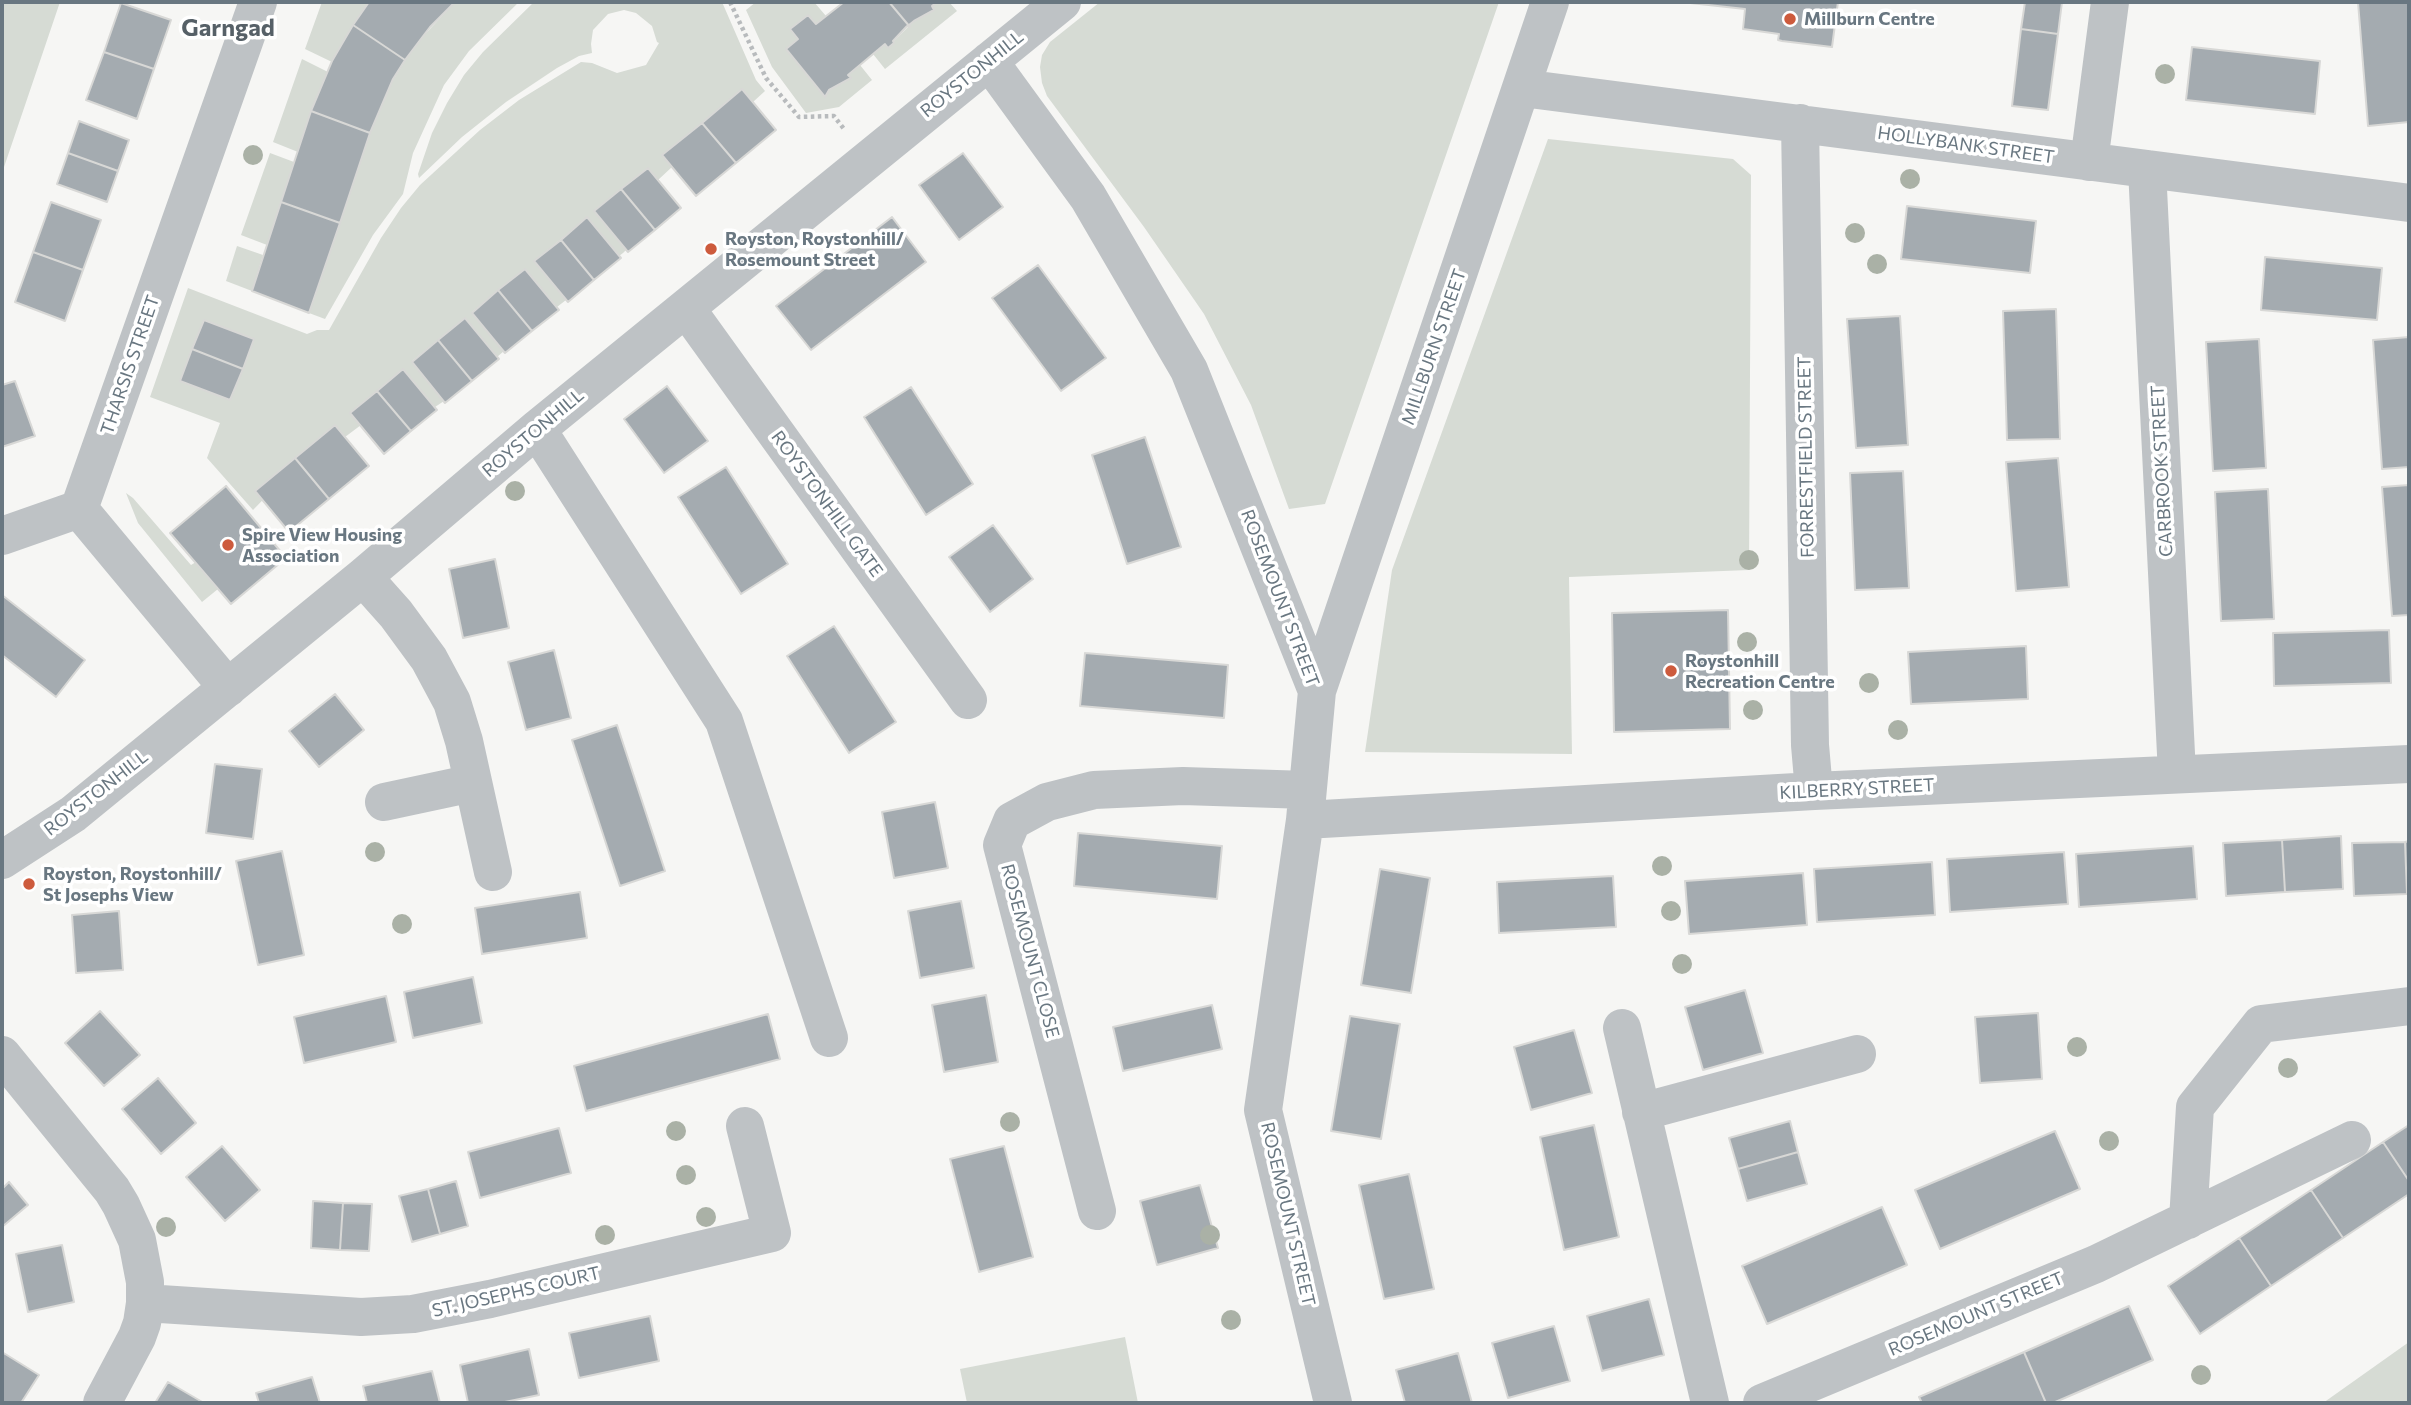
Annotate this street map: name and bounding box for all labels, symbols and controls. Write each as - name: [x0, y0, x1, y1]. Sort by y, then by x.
- place label: Millburn Centre: [1804, 8, 1935, 30]
- marker: Millburn Centre: [1782, 11, 1798, 27]
- district label: Garngad: [181, 14, 275, 42]
- street label: ROYSTONHILL: [916, 26, 1028, 122]
- street label: HOLLYBANK STREET: [1876, 122, 2056, 168]
- place label: Royston, Roystonhill/ Rosemount Street: [725, 228, 904, 270]
- marker: Royston, Roystonhill/ Rosemount Street: [703, 241, 719, 257]
- street label: MILLBURN STREET: [1397, 266, 1471, 428]
- street label: THARSIS STREET: [96, 292, 164, 438]
- street label: FORRESTFIELD STREET: [1793, 356, 1819, 558]
- street label: ROYSTONHILL: [478, 384, 588, 482]
- street label: CARBROOK STREET: [2147, 385, 2177, 557]
- street label: ROYSTONHILL GATE: [767, 427, 887, 581]
- street label: ROSEMOUNT STREET: [1236, 506, 1324, 690]
- place label: Spire View Housing Association: [242, 524, 402, 566]
- marker: Spire View Housing Association: [220, 537, 236, 553]
- place label: Roystonhill Recreation Centre: [1685, 650, 1835, 692]
- marker: Roystonhill Recreation Centre: [1663, 663, 1679, 679]
- street label: ROYSTONHILL: [40, 746, 152, 840]
- street label: KILBERRY STREET: [1779, 774, 1935, 804]
- street label: ROSEMOUNT CLOSE: [996, 862, 1064, 1040]
- place label: Royston, Roystonhill/ St Josephs View: [43, 863, 222, 906]
- marker: Royston, Roystonhill/ St Josephs View: [21, 876, 37, 892]
- street label: ROSEMOUNT STREET: [1256, 1120, 1320, 1308]
- street label: ST. JOSEPHS COURT: [430, 1262, 602, 1322]
- street label: ROSEMOUNT STREET: [1885, 1267, 2067, 1361]

